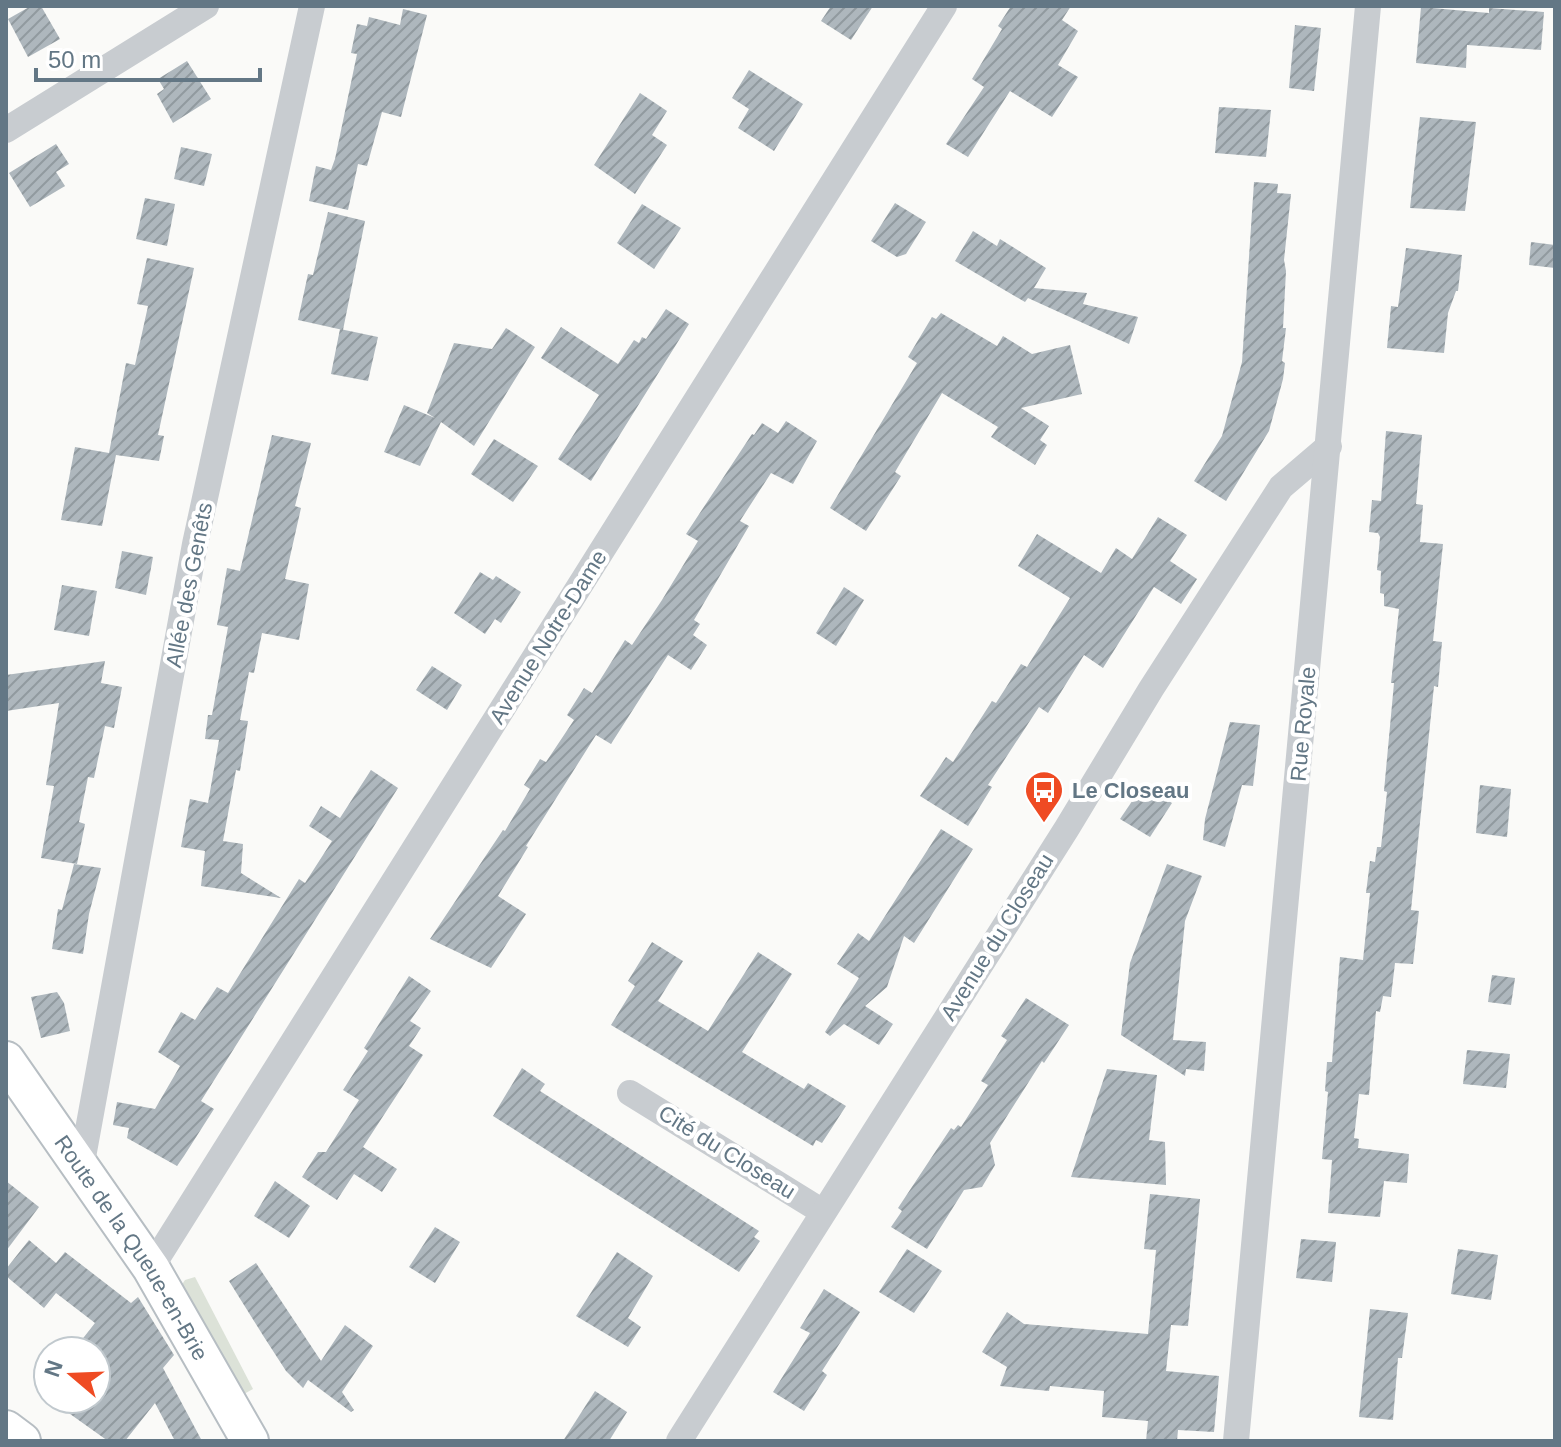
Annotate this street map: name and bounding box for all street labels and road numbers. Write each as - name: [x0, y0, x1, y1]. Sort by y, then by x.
- street label: Allée des Genêts: [161, 500, 217, 670]
- street label: Avenue Notre-Dame: [484, 546, 612, 728]
- street label: Rue Royale: [1286, 666, 1320, 782]
- street label: Avenue du Closeau: [936, 849, 1058, 1025]
- street label: Cité du Closeau: [654, 1100, 800, 1204]
- street label: Route de la Queue-en-Brie: [50, 1130, 214, 1365]

